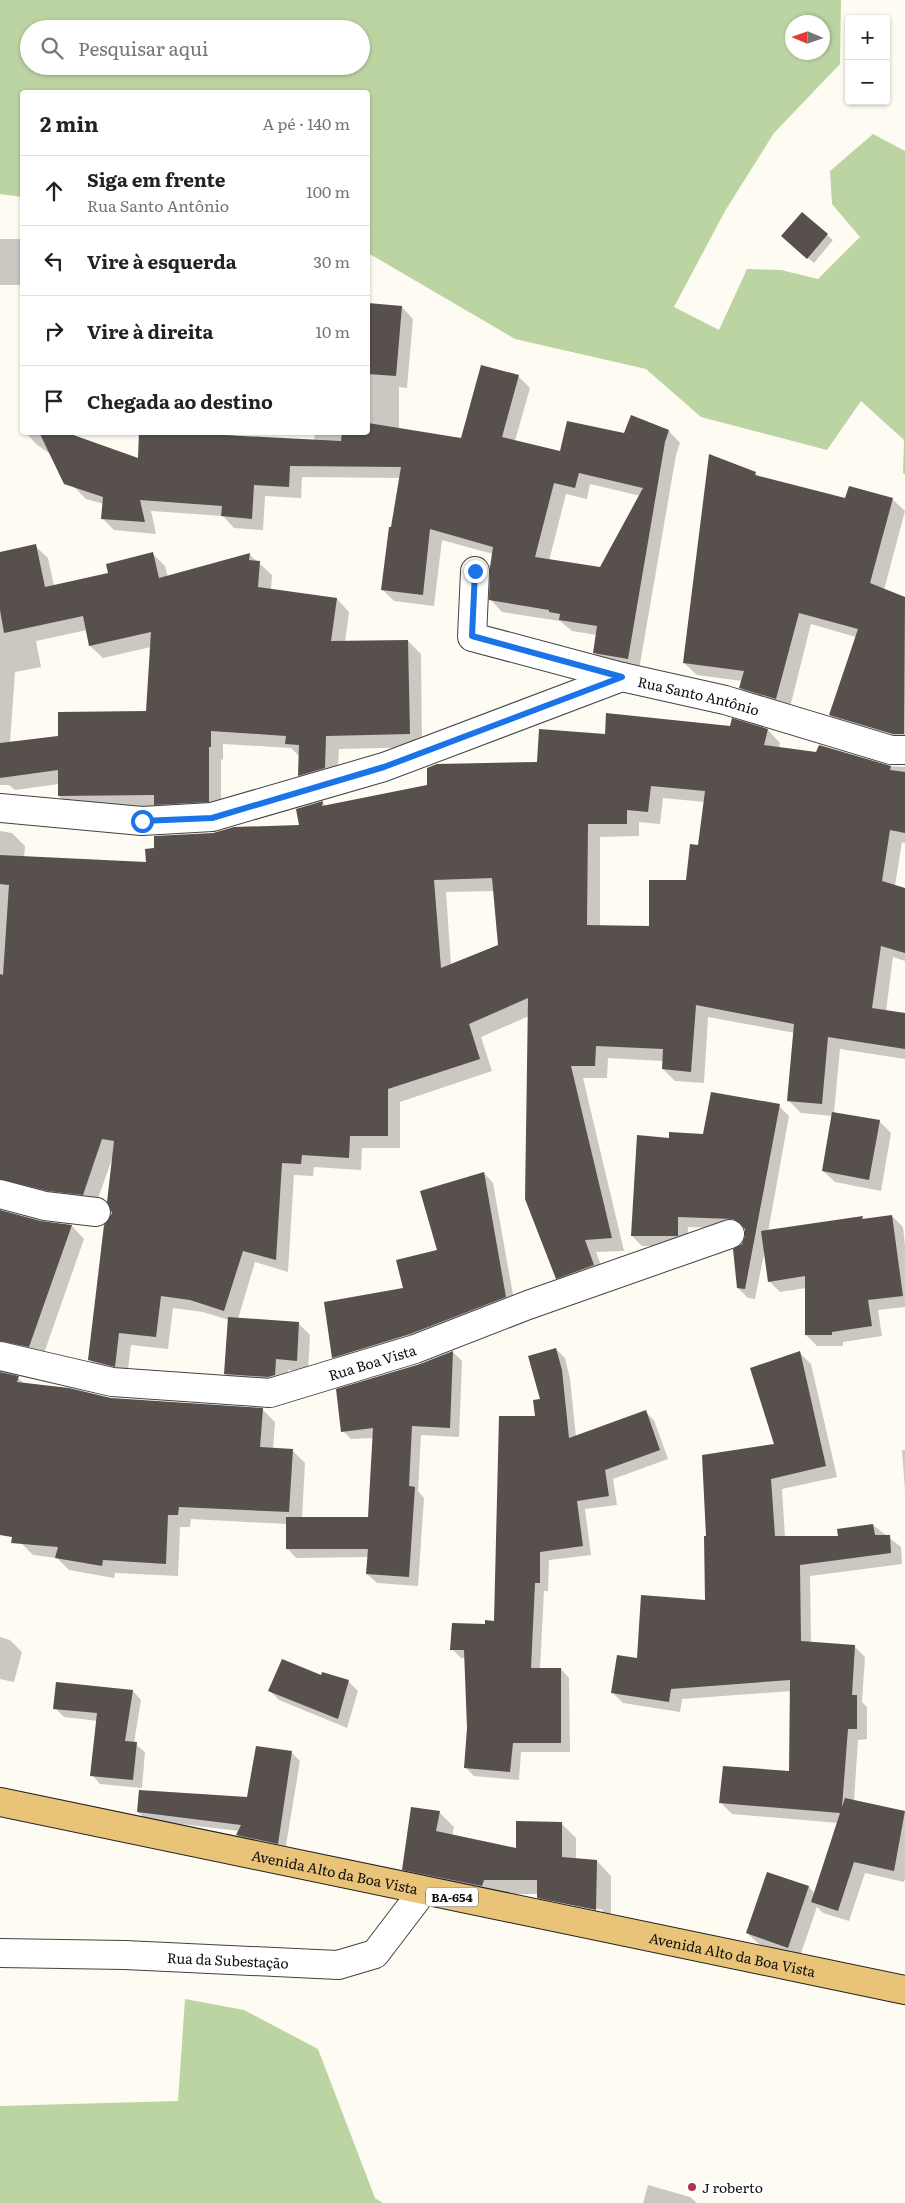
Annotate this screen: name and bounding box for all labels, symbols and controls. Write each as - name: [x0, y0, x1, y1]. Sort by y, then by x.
- north arrow: [785, 15, 830, 60]
- map controls: [845, 15, 890, 105]
- button: +: [845, 15, 890, 60]
- search box: [20, 20, 370, 75]
- icon: search: [38, 34, 66, 62]
- text: Pesquisar aqui: [78, 34, 208, 62]
- button: −: [845, 60, 890, 105]
- text: 2 min: [40, 107, 99, 138]
- text: A pé · 140 m: [262, 111, 350, 135]
- text: Siga em frente: [87, 165, 225, 193]
- icon: ahead: [40, 177, 68, 205]
- text: 100 m: [306, 179, 350, 203]
- text: Rua Santo Antônio: [87, 193, 229, 217]
- icon: left: [40, 247, 68, 275]
- text: Vire à esquerda: [87, 247, 237, 275]
- text: 30 m: [313, 249, 350, 273]
- icon: right: [40, 317, 68, 345]
- text: Vire à direita: [87, 317, 214, 345]
- text: 10 m: [316, 319, 350, 343]
- icon: arrive: [40, 387, 68, 415]
- text: Chegada ao destino: [87, 387, 273, 415]
- route end: [464, 560, 487, 583]
- street label: Rua Santo Antônio: [636, 671, 762, 720]
- route start: [131, 810, 154, 833]
- street label: Rua Boa Vista: [326, 1339, 419, 1385]
- street label: Avenida Alto da Boa Vista: [250, 1845, 420, 1899]
- road number: BA-654: [426, 1888, 478, 1906]
- street label: Avenida Alto da Boa Vista: [647, 1927, 818, 1981]
- street label: Rua da Subestação: [166, 1947, 289, 1973]
- place label: J roberto: [702, 2177, 763, 2197]
- marker: J roberto: [686, 2181, 698, 2193]

